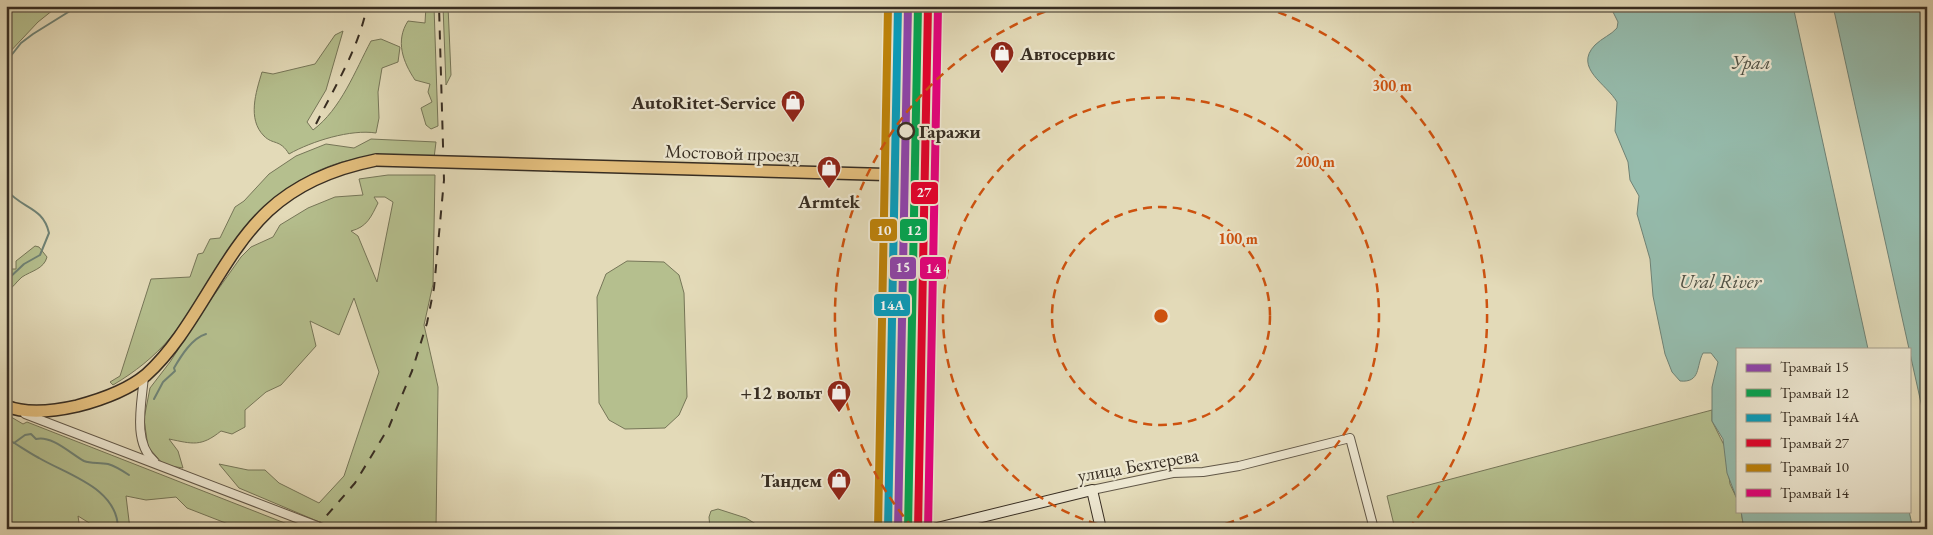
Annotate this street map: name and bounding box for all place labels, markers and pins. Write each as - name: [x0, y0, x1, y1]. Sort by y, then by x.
- shop icon: Автосервис: [989, 40, 1015, 74]
- place label: Автосервис: [1019, 41, 1115, 66]
- shop icon: AutoRitet-Service: [780, 89, 806, 123]
- place label: AutoRitet-Service: [630, 90, 776, 115]
- place label: Гаражи: [919, 119, 981, 144]
- marker: Гаражи: [897, 122, 915, 140]
- shop icon: Armtek: [816, 155, 842, 189]
- place label: Armtek: [797, 189, 861, 214]
- centre of rings: [1152, 307, 1170, 325]
- shop icon: +12 вольт: [826, 379, 852, 413]
- place label: +12 вольт: [740, 380, 822, 405]
- shop icon: Тандем: [826, 467, 852, 501]
- place label: Тандем: [761, 468, 822, 493]

